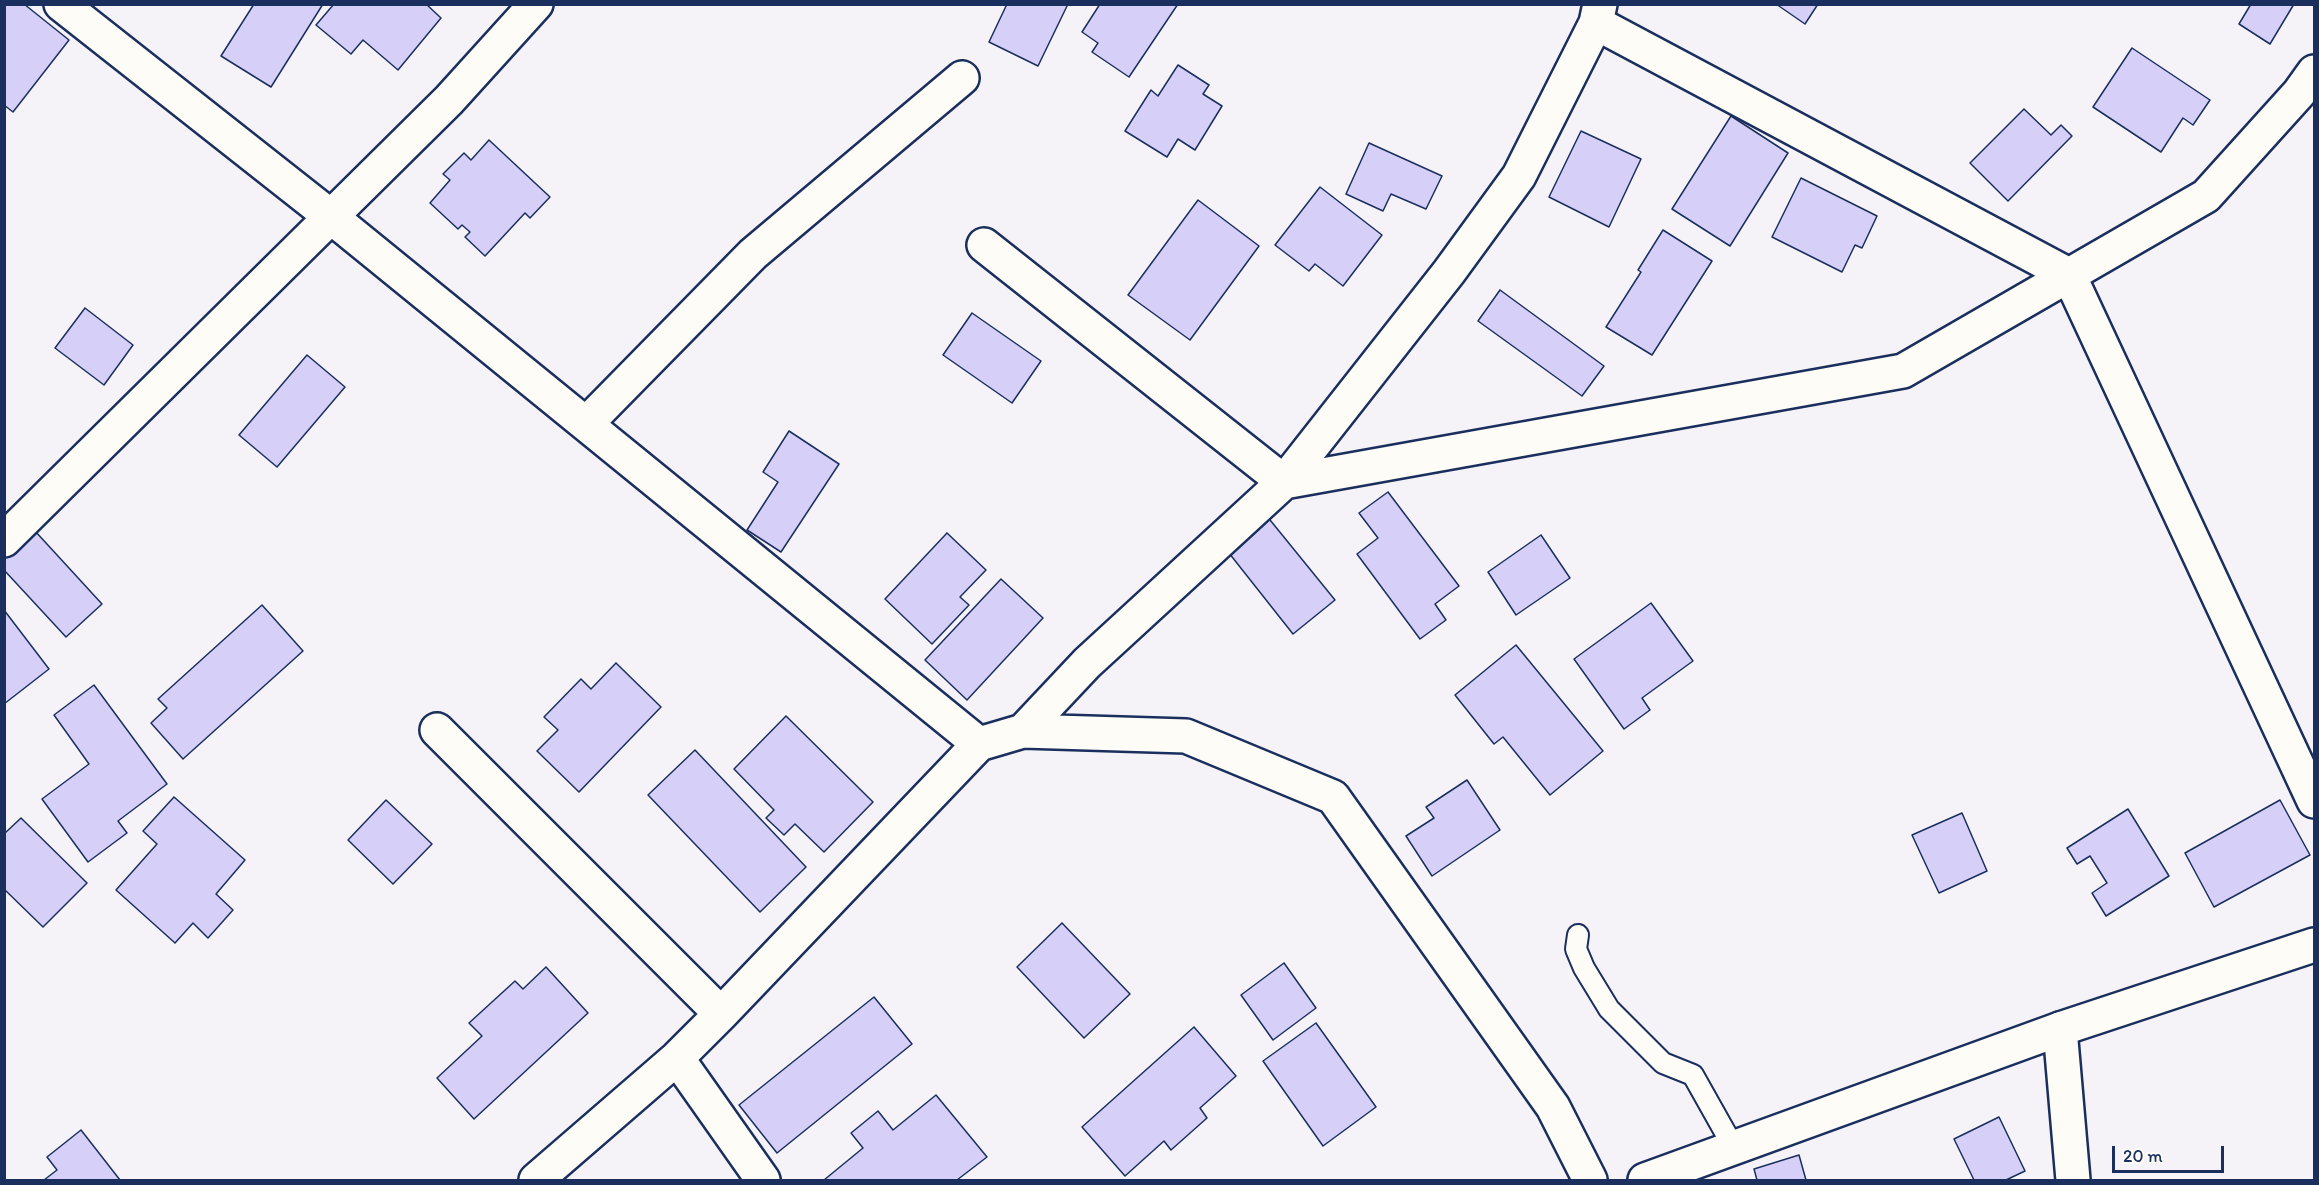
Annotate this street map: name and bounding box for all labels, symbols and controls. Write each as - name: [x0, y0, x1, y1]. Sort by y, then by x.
- scale bar: [2115, 1134, 2228, 1172]
- text: 20 m: [2123, 1145, 2163, 1167]

